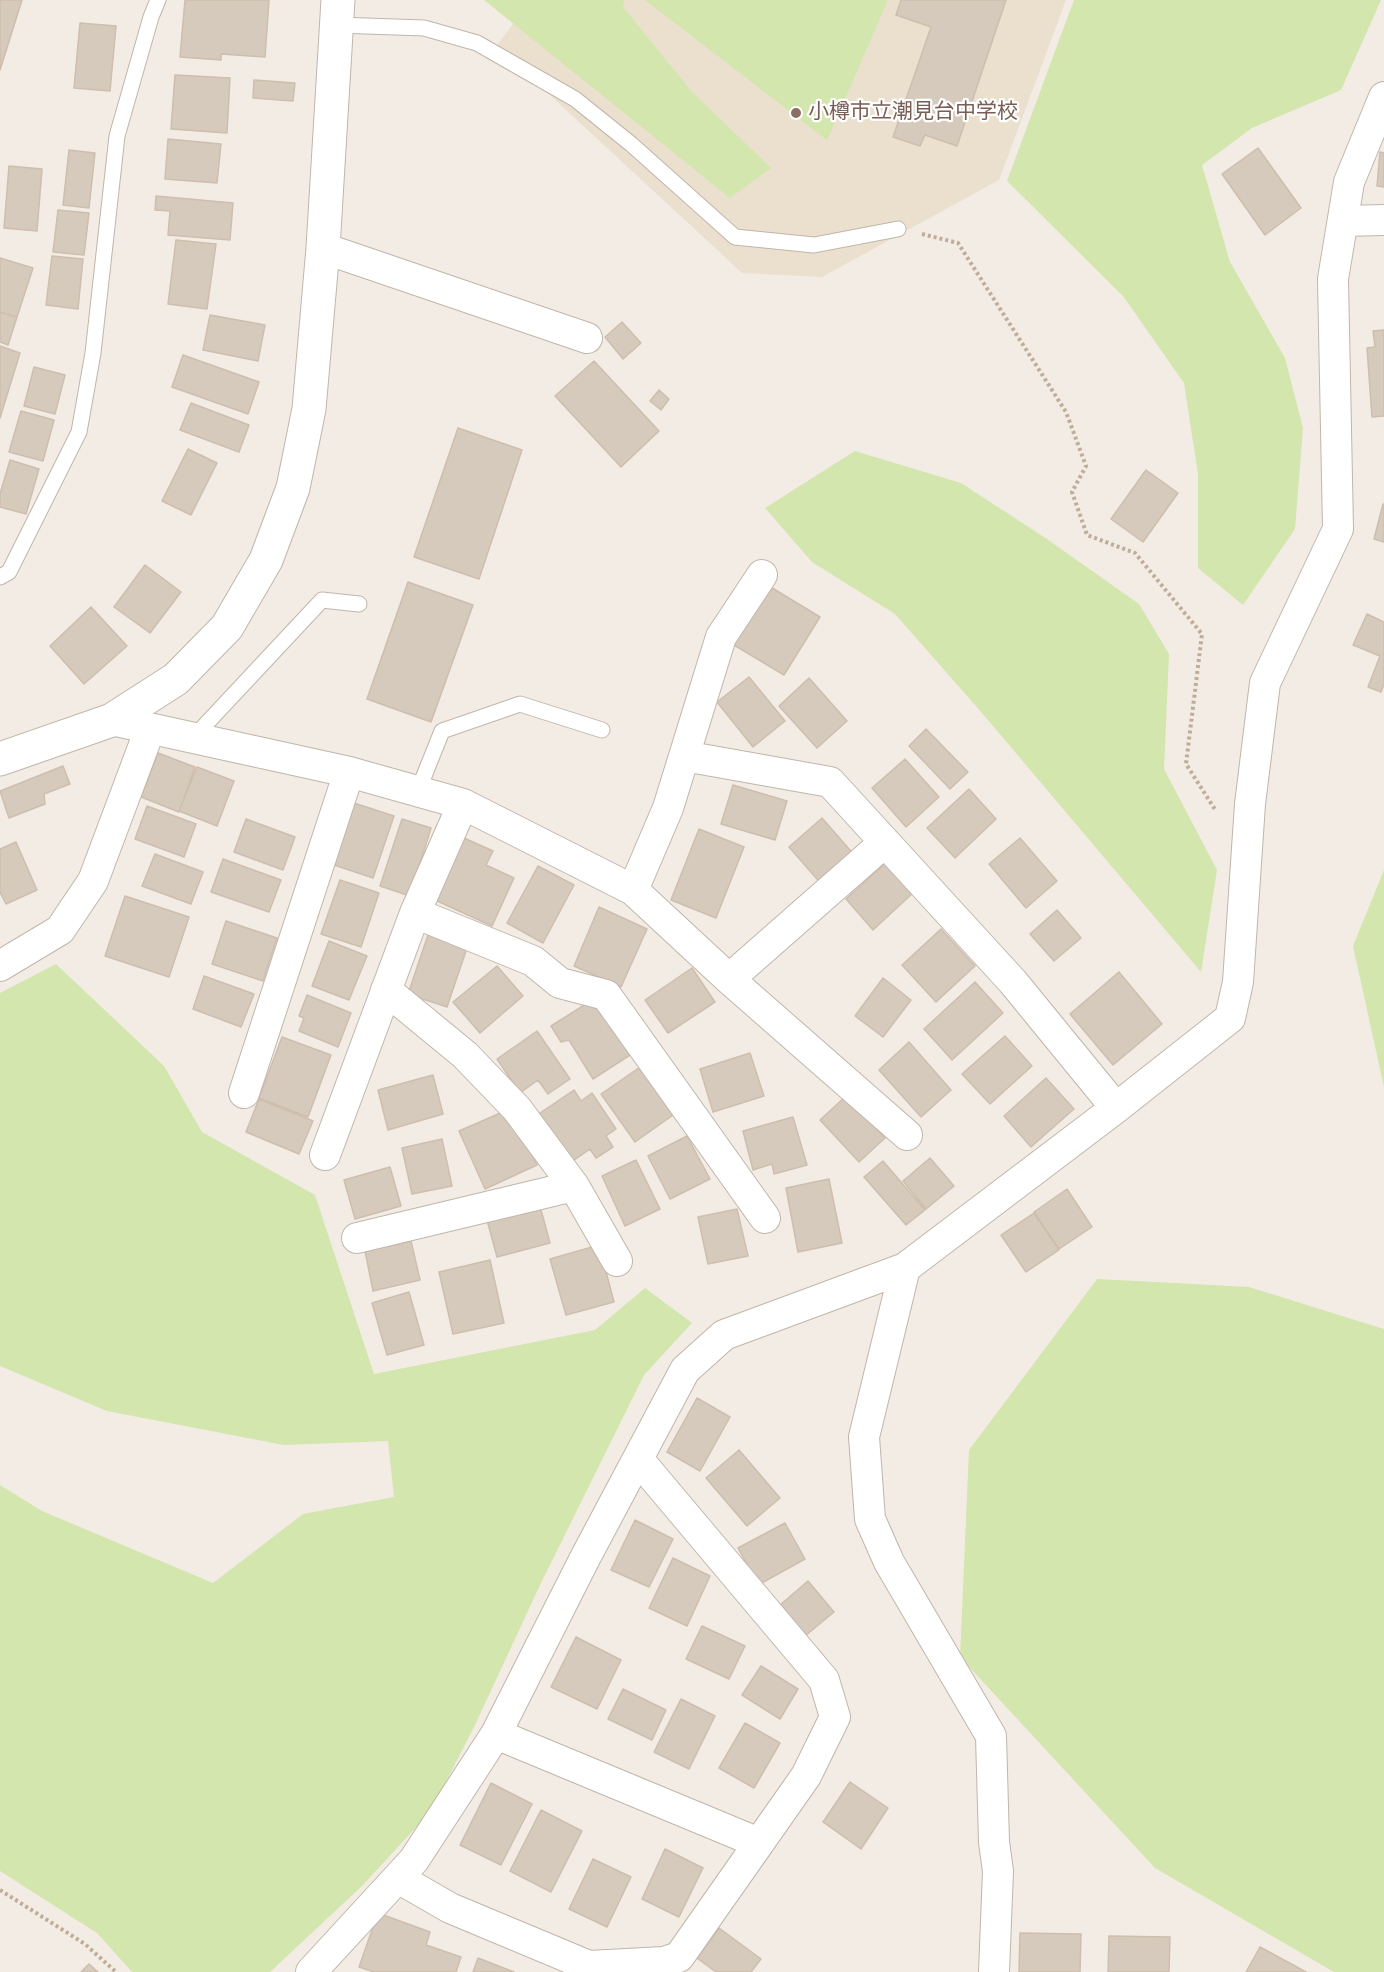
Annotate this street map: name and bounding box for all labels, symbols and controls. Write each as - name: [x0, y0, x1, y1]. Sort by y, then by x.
- place label: 小樽市立潮見台中学校: [808, 100, 1018, 126]
- marker: 小樽市立潮見台中学校: [789, 106, 803, 120]

